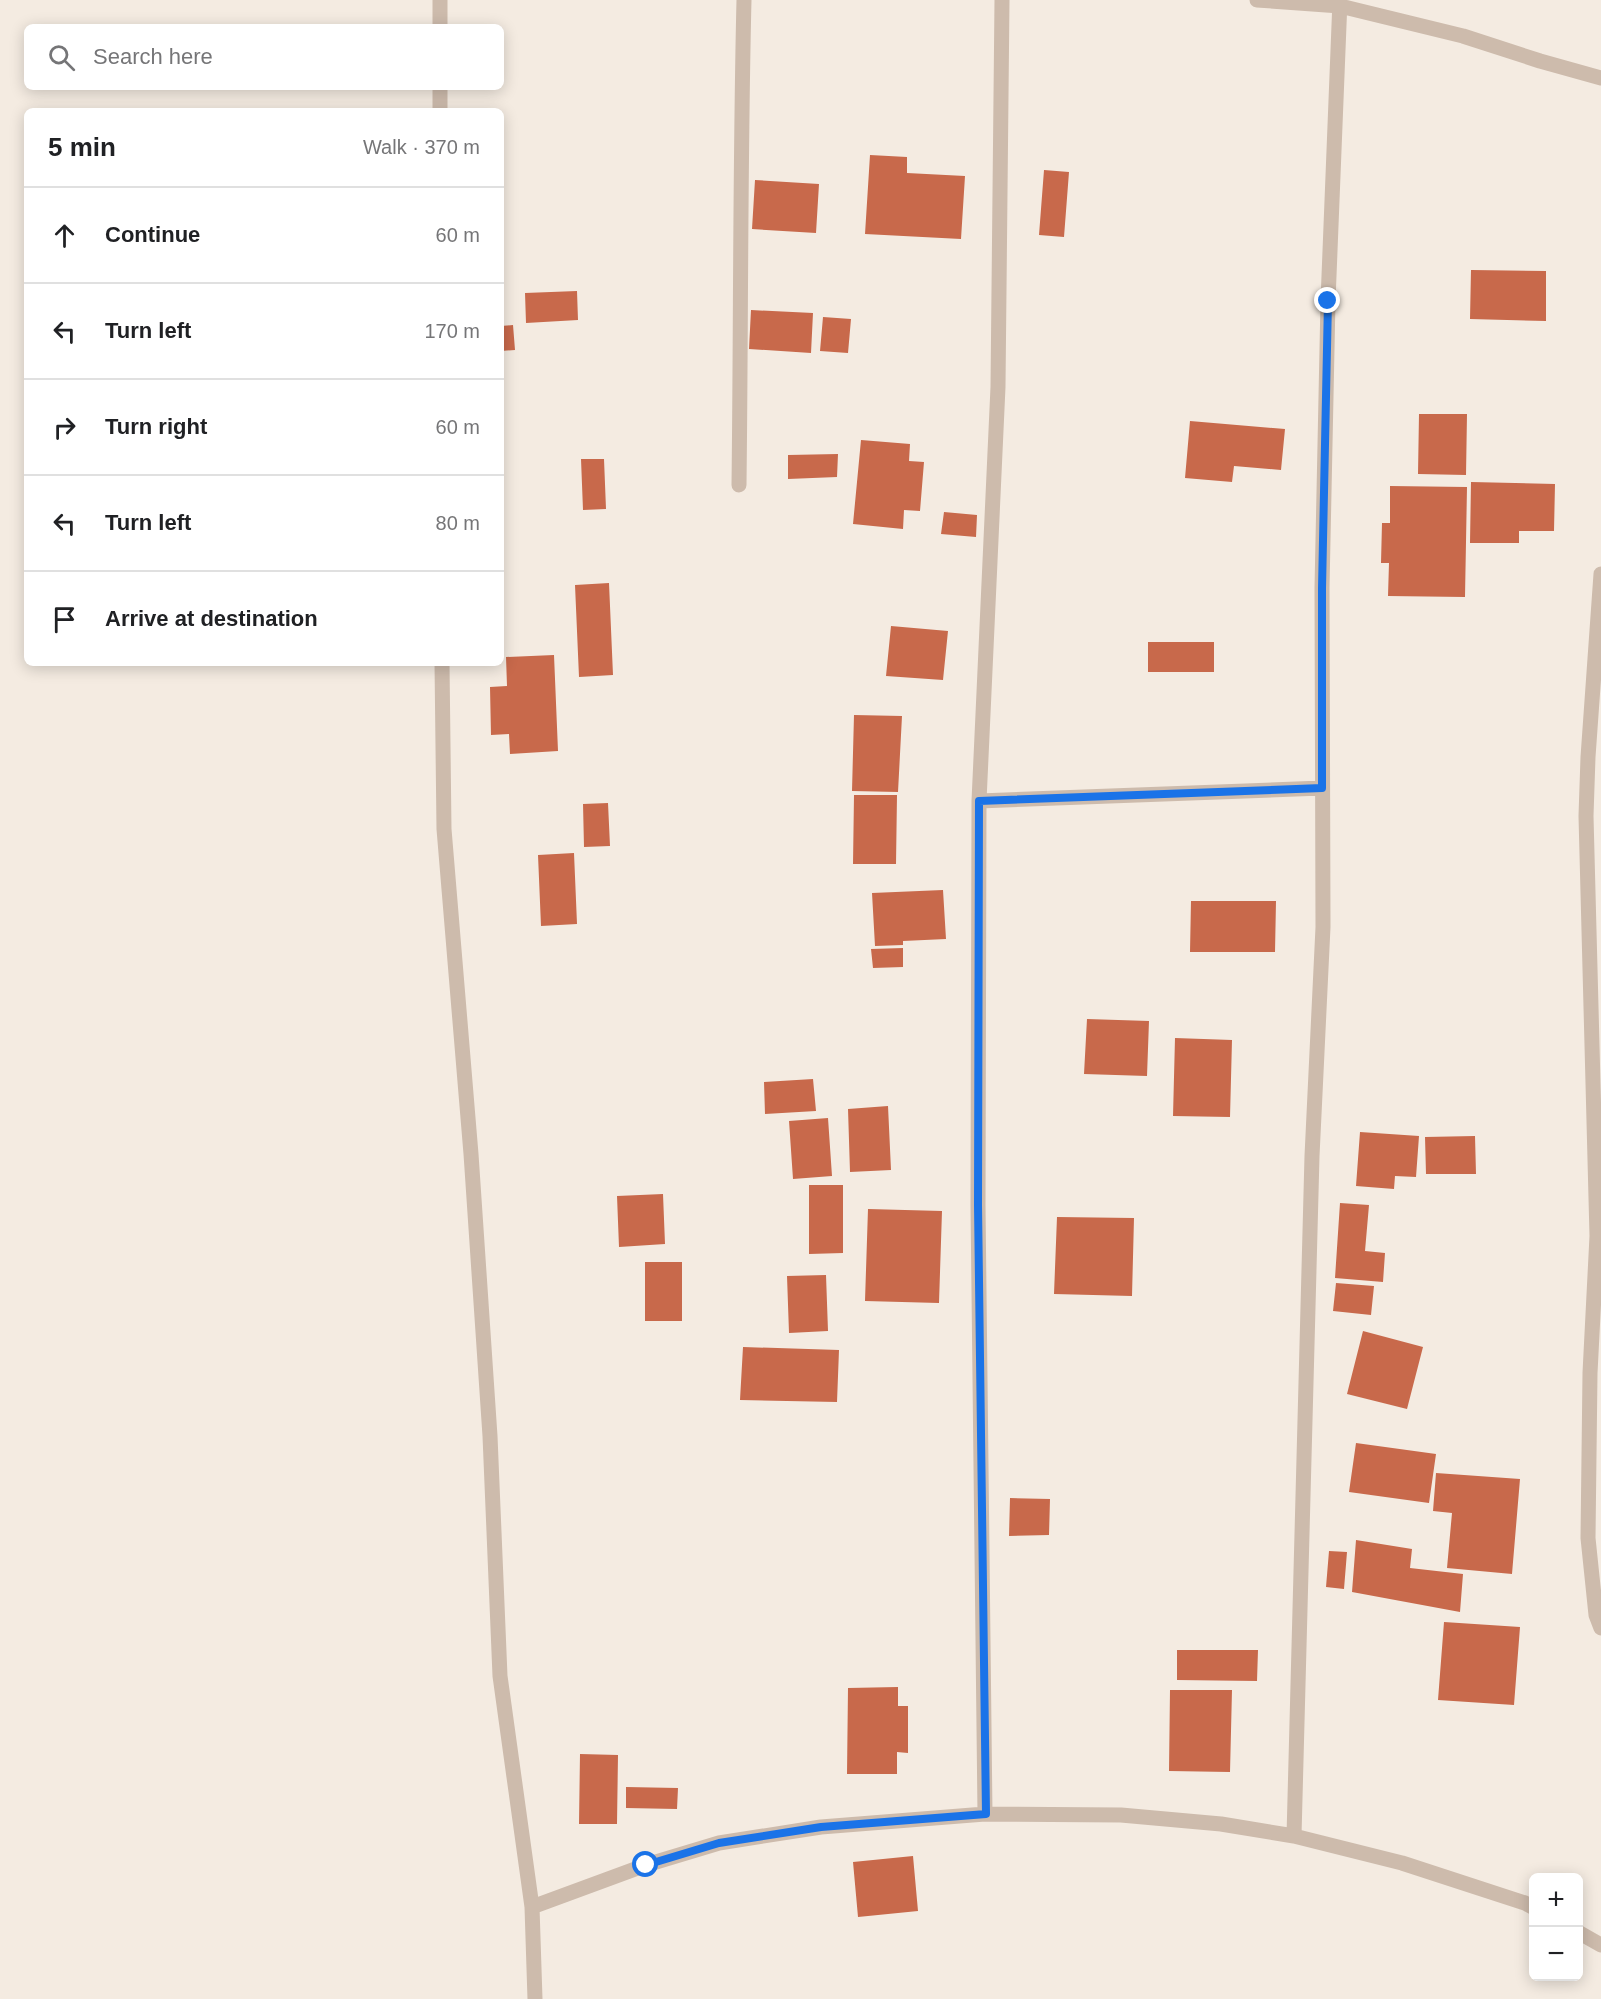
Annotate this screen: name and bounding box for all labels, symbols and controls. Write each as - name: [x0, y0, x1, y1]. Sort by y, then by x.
- search box: [24, 24, 504, 90]
- icon: search: [45, 41, 78, 74]
- text: Search here: [93, 44, 213, 69]
- text: 5 min: [48, 132, 116, 162]
- text: Walk · 370 m: [363, 136, 480, 158]
- icon: ahead: [48, 219, 81, 252]
- text: Continue: [105, 222, 200, 247]
- text: 60 m: [436, 224, 480, 246]
- route end: [1314, 287, 1340, 313]
- icon: left: [48, 315, 81, 348]
- text: Turn left: [105, 318, 191, 343]
- text: 170 m: [424, 320, 480, 342]
- icon: right: [48, 411, 81, 444]
- text: Turn right: [105, 414, 207, 439]
- text: 60 m: [436, 416, 480, 438]
- icon: left: [48, 507, 81, 540]
- text: Turn left: [105, 510, 191, 535]
- text: 80 m: [436, 512, 480, 534]
- icon: arrive: [48, 603, 81, 636]
- text: Arrive at destination: [105, 606, 318, 631]
- route start: [632, 1851, 658, 1877]
- map controls: [1529, 1873, 1583, 1981]
- button: +: [1529, 1873, 1583, 1927]
- button: −: [1529, 1927, 1583, 1981]

